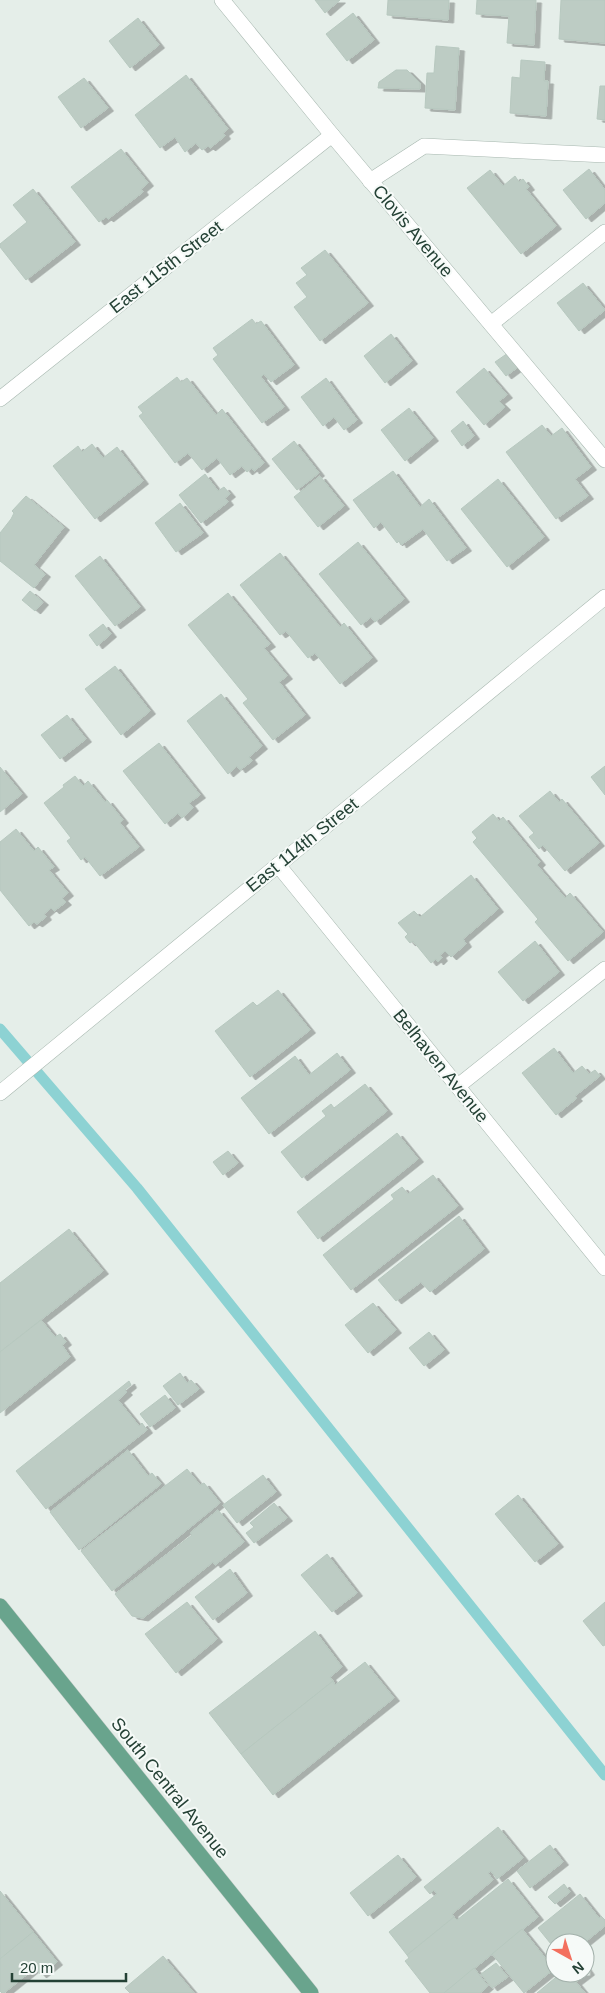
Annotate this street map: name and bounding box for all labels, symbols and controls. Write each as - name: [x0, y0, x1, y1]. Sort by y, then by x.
- street label: Clovis Avenue: [369, 181, 457, 281]
- street label: East 115th Street: [106, 217, 226, 317]
- street label: East 114th Street: [242, 794, 362, 896]
- street label: Belhaven Avenue: [389, 1005, 493, 1127]
- street label: South Central Avenue: [107, 1714, 233, 1862]
- north arrow: [545, 1933, 595, 1983]
- scale bar: [12, 1950, 126, 1982]
- text: 20 m: [20, 1959, 53, 1976]
- text: N: [569, 1959, 587, 1978]

